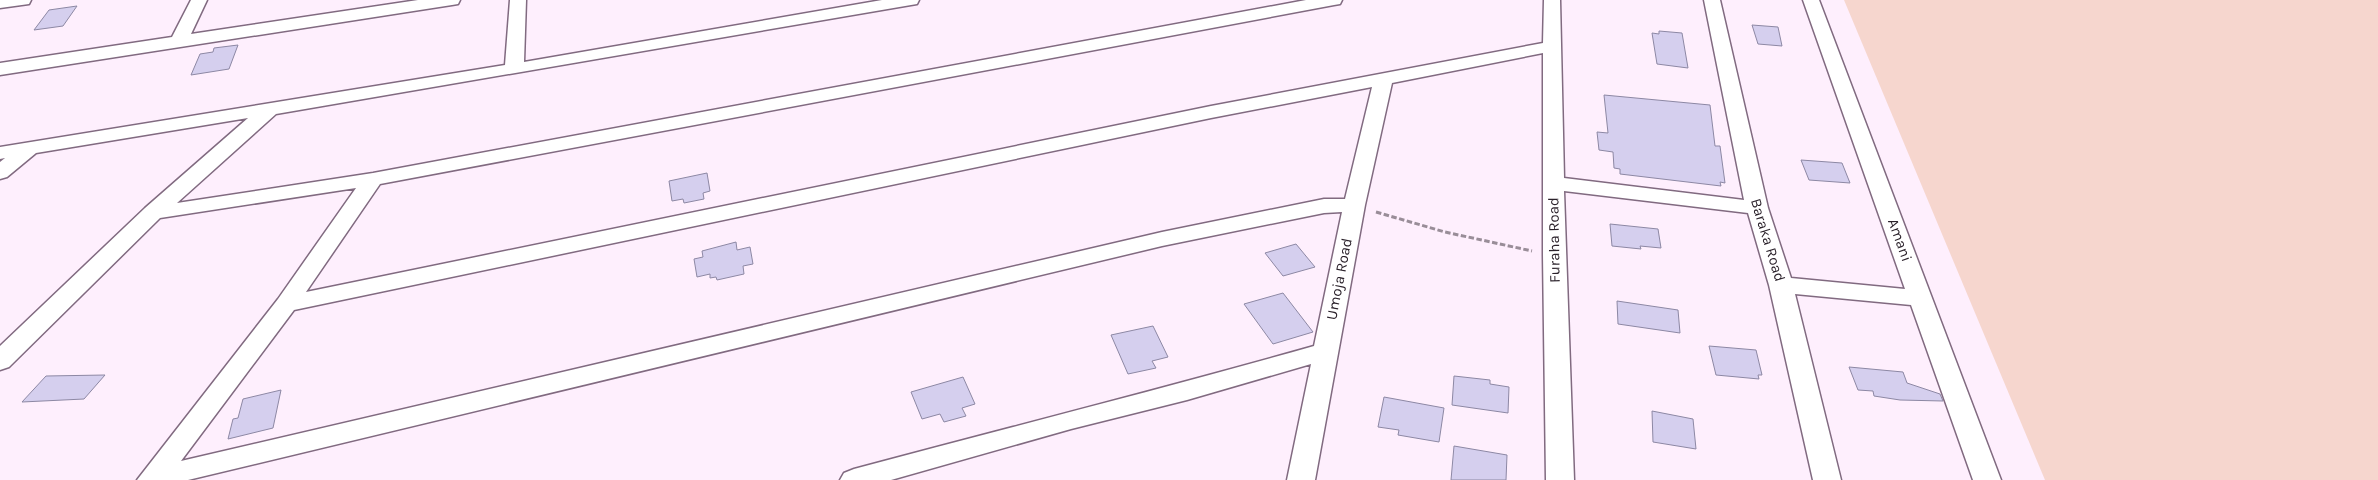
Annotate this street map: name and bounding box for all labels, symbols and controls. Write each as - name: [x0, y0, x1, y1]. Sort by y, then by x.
- street label: Baraka Road: [1747, 196, 1789, 284]
- street label: Furaha Road: [1544, 197, 1564, 283]
- street label: Amani: [1884, 216, 1916, 264]
- street label: Umoja Road: [1322, 237, 1356, 321]

